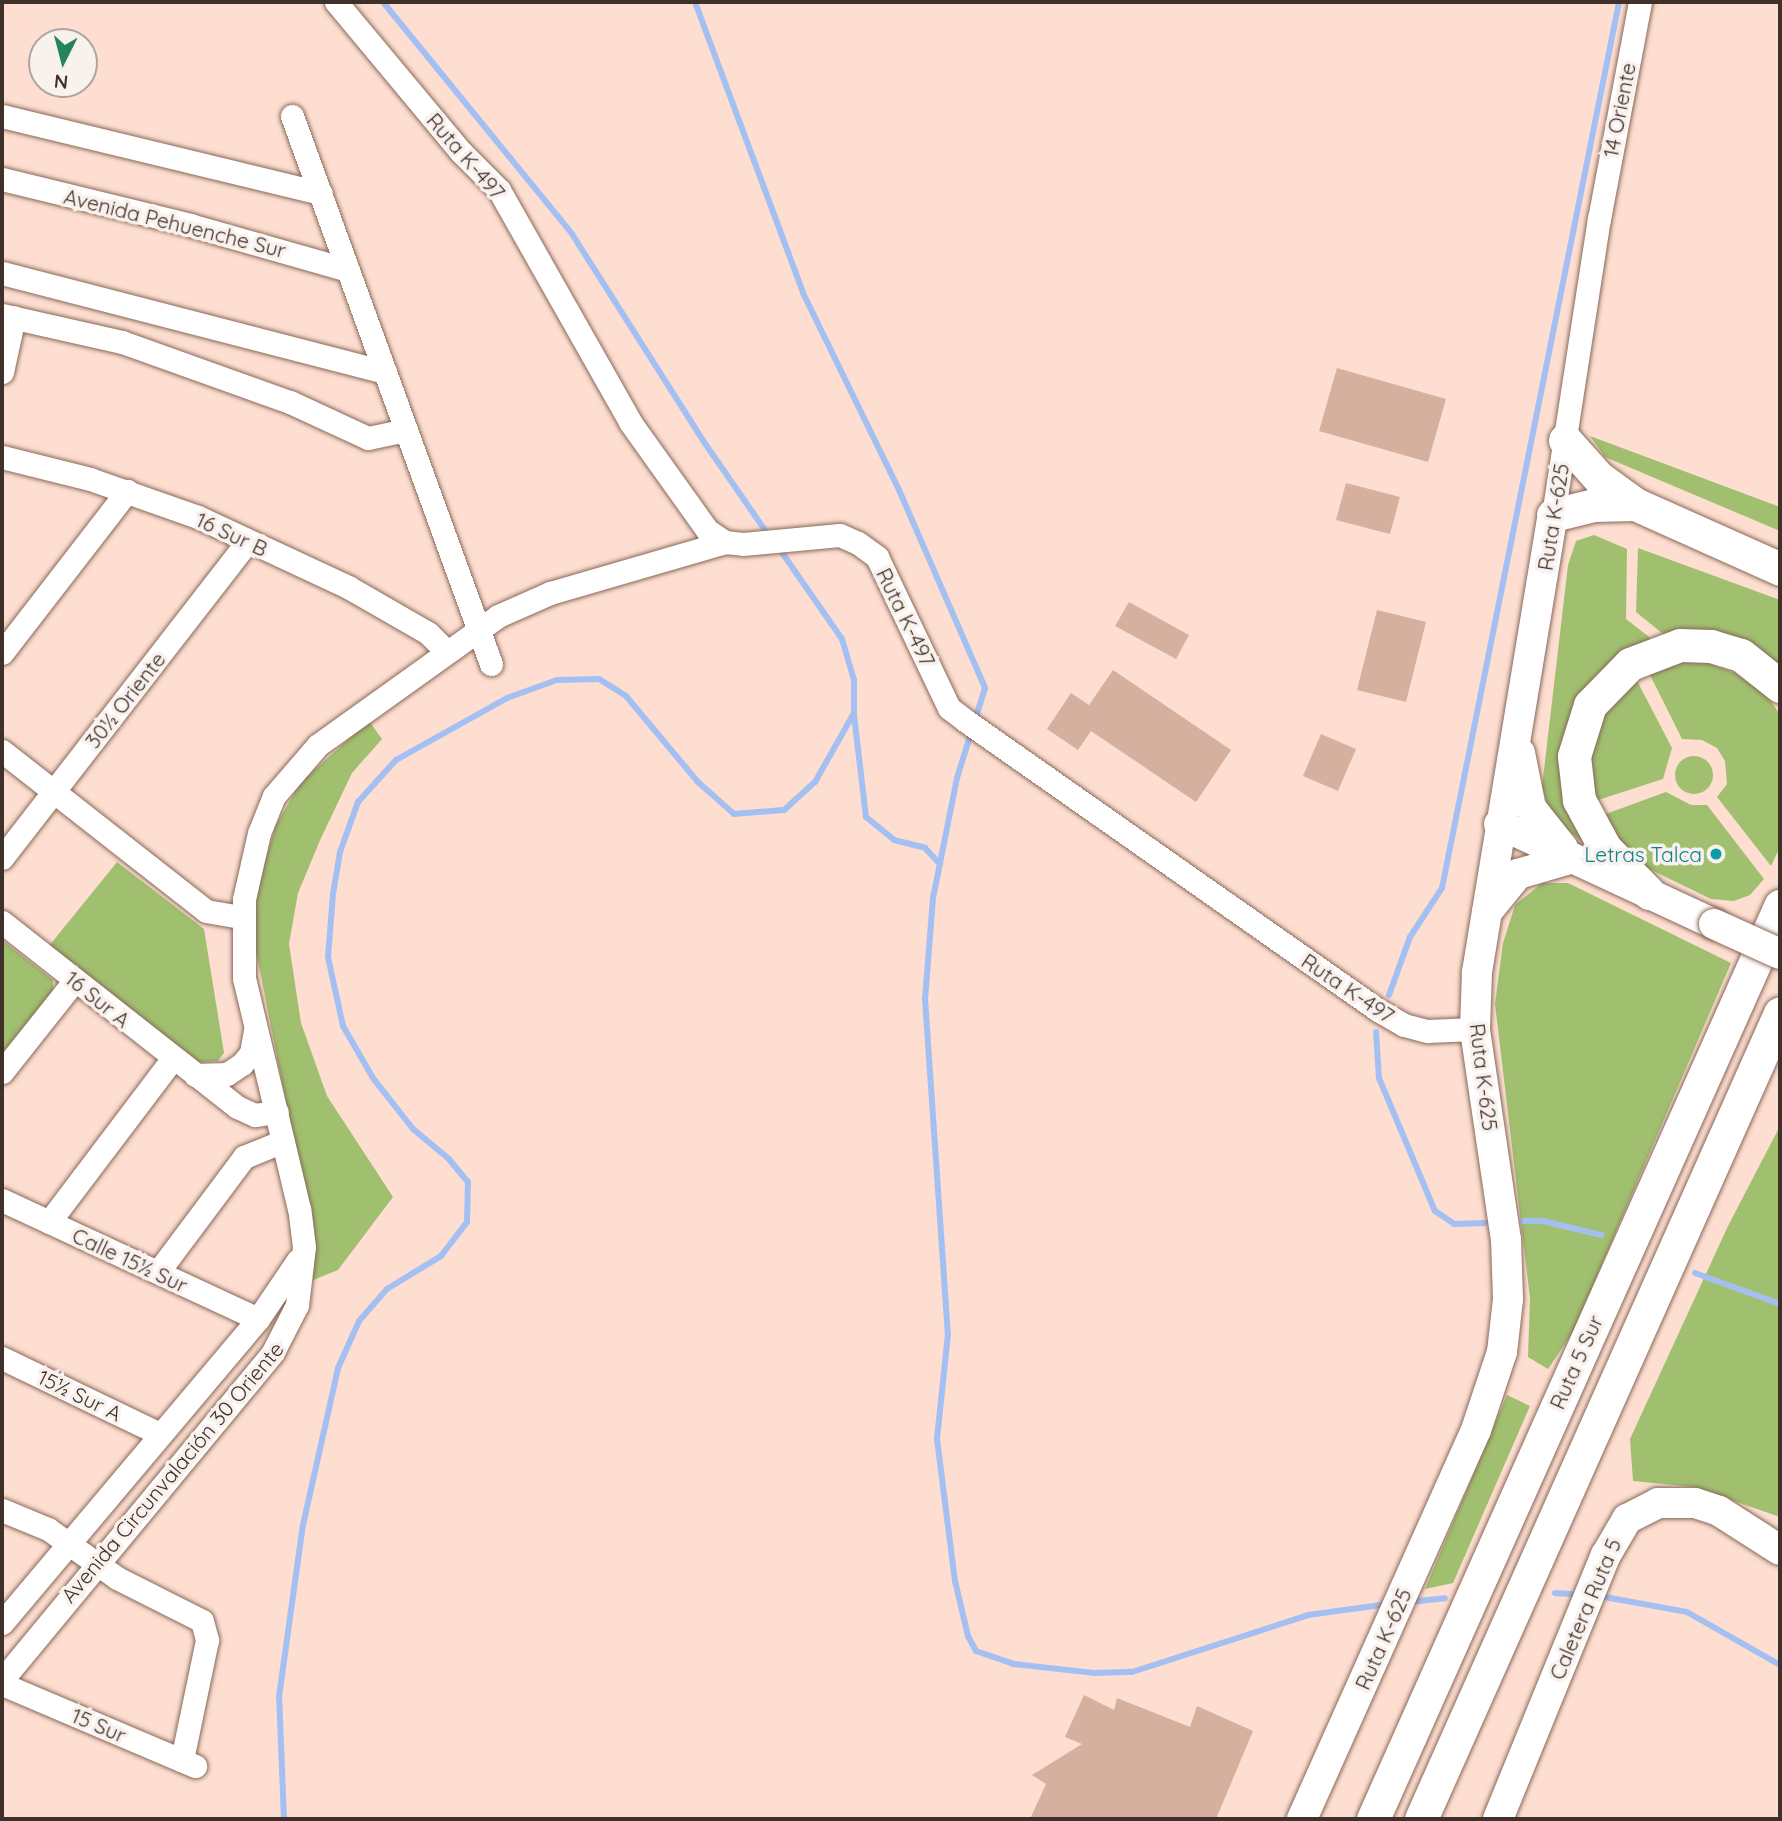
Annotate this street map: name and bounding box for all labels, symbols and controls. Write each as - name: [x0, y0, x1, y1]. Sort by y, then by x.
- north arrow: [28, 28, 98, 98]
- street label: 14 Oriente: [1597, 61, 1641, 159]
- text: N: [53, 69, 69, 95]
- street label: Ruta K-497: [422, 108, 510, 204]
- street label: Avenida Pehuenche Sur: [61, 183, 289, 263]
- street label: Ruta K-625: [1532, 462, 1574, 572]
- street label: 16 Sur B: [192, 507, 272, 561]
- street label: Ruta K-497: [871, 564, 941, 670]
- street label: 30½ Oriente: [80, 647, 170, 753]
- place label: Letras Talca: [1584, 841, 1702, 867]
- marker: Letras Talca: [1708, 846, 1724, 862]
- street label: Ruta K-497: [1297, 948, 1399, 1028]
- street label: 16 Sur A: [61, 965, 135, 1033]
- street label: Ruta K-625: [1465, 1022, 1503, 1132]
- street label: Calle 15½ Sur: [68, 1222, 192, 1298]
- street label: Ruta 5 Sur: [1544, 1311, 1608, 1413]
- street label: Avenida Circunvalación 30 Oriente: [56, 1337, 288, 1607]
- street label: 15½ Sur A: [34, 1364, 126, 1426]
- street label: Caletera Ruta 5: [1544, 1535, 1626, 1683]
- street label: Ruta K-625: [1349, 1584, 1417, 1694]
- street label: 15 Sur: [68, 1702, 130, 1748]

